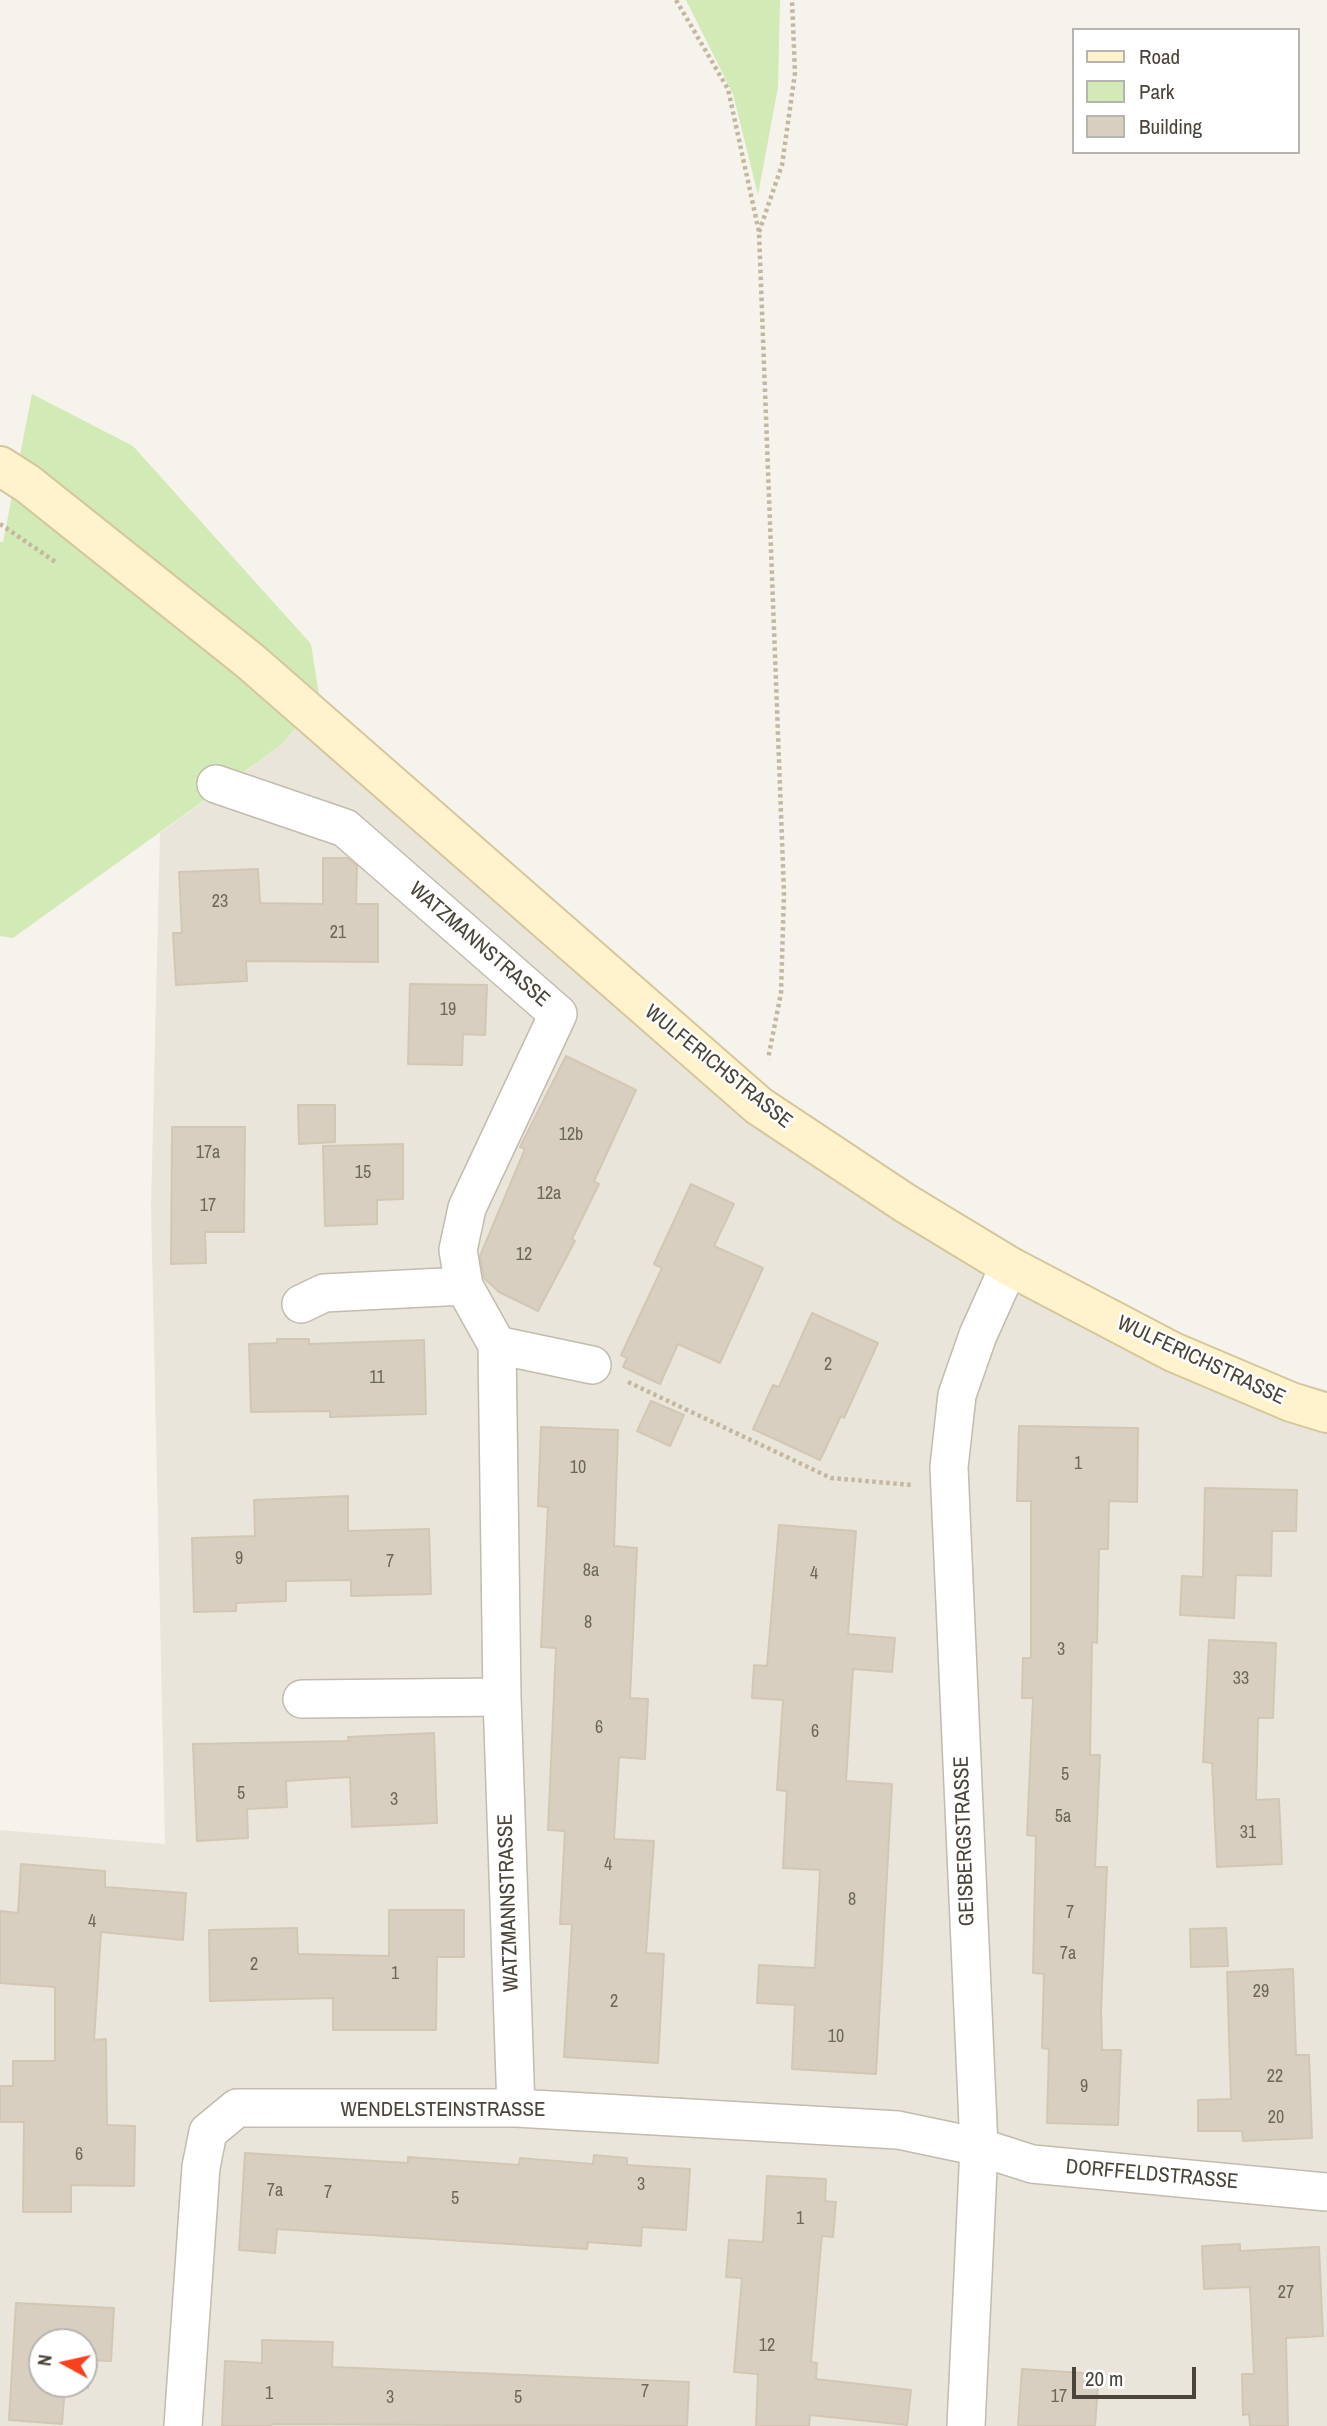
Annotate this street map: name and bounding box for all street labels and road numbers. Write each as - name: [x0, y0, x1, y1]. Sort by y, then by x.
- street label: WATZMANNSTRASSE: [404, 877, 554, 1013]
- street label: WULFERICHSTRASSE: [639, 1000, 797, 1134]
- street label: WULFERICHSTRASSE: [1113, 1311, 1289, 1411]
- street label: GEISBERGSTRASSE: [949, 1755, 981, 1927]
- street label: WATZMANNSTRASSE: [493, 1814, 525, 1992]
- street label: WENDELSTEINSTRASSE: [341, 2097, 545, 2123]
- street label: DORFFELDSTRASSE: [1065, 2155, 1239, 2195]

